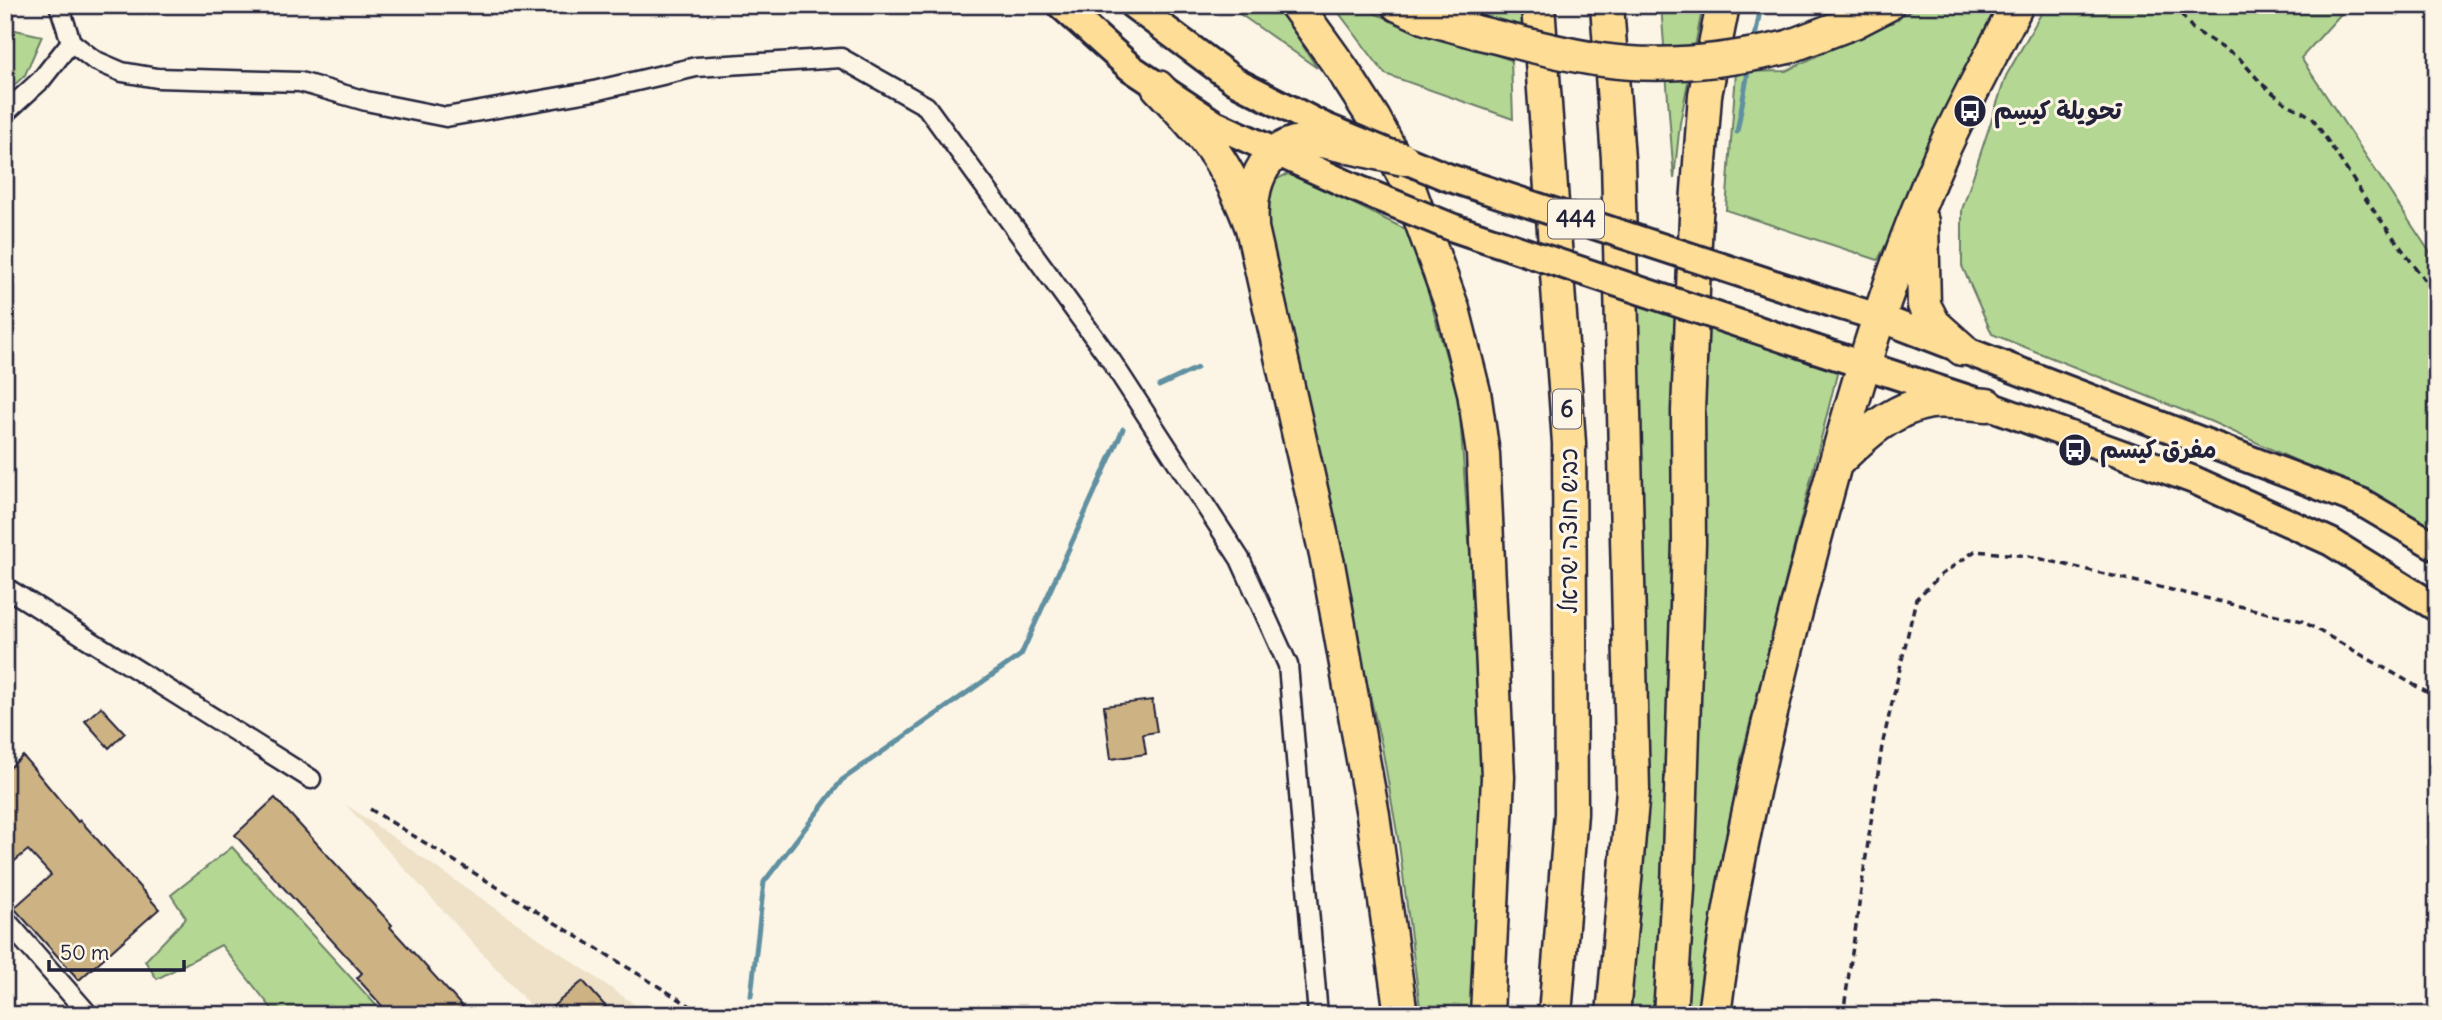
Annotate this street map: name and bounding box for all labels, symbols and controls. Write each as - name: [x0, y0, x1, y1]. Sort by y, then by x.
- bus stop icon: تحويلة كيسِم: [1951, 92, 1989, 130]
- place label: تحويلة كيسِم: [1994, 95, 2123, 129]
- road number: 444: [1548, 200, 1604, 238]
- road number: 6: [1553, 390, 1581, 428]
- bus stop icon: مفرق كيسم: [2056, 431, 2094, 469]
- place label: مفرق كيسم: [2100, 434, 2216, 468]
- street label: כביש חוצה ישראל: [1553, 448, 1583, 614]
- scale bar: [49, 929, 184, 973]
- text: 50 m: [60, 939, 109, 966]

